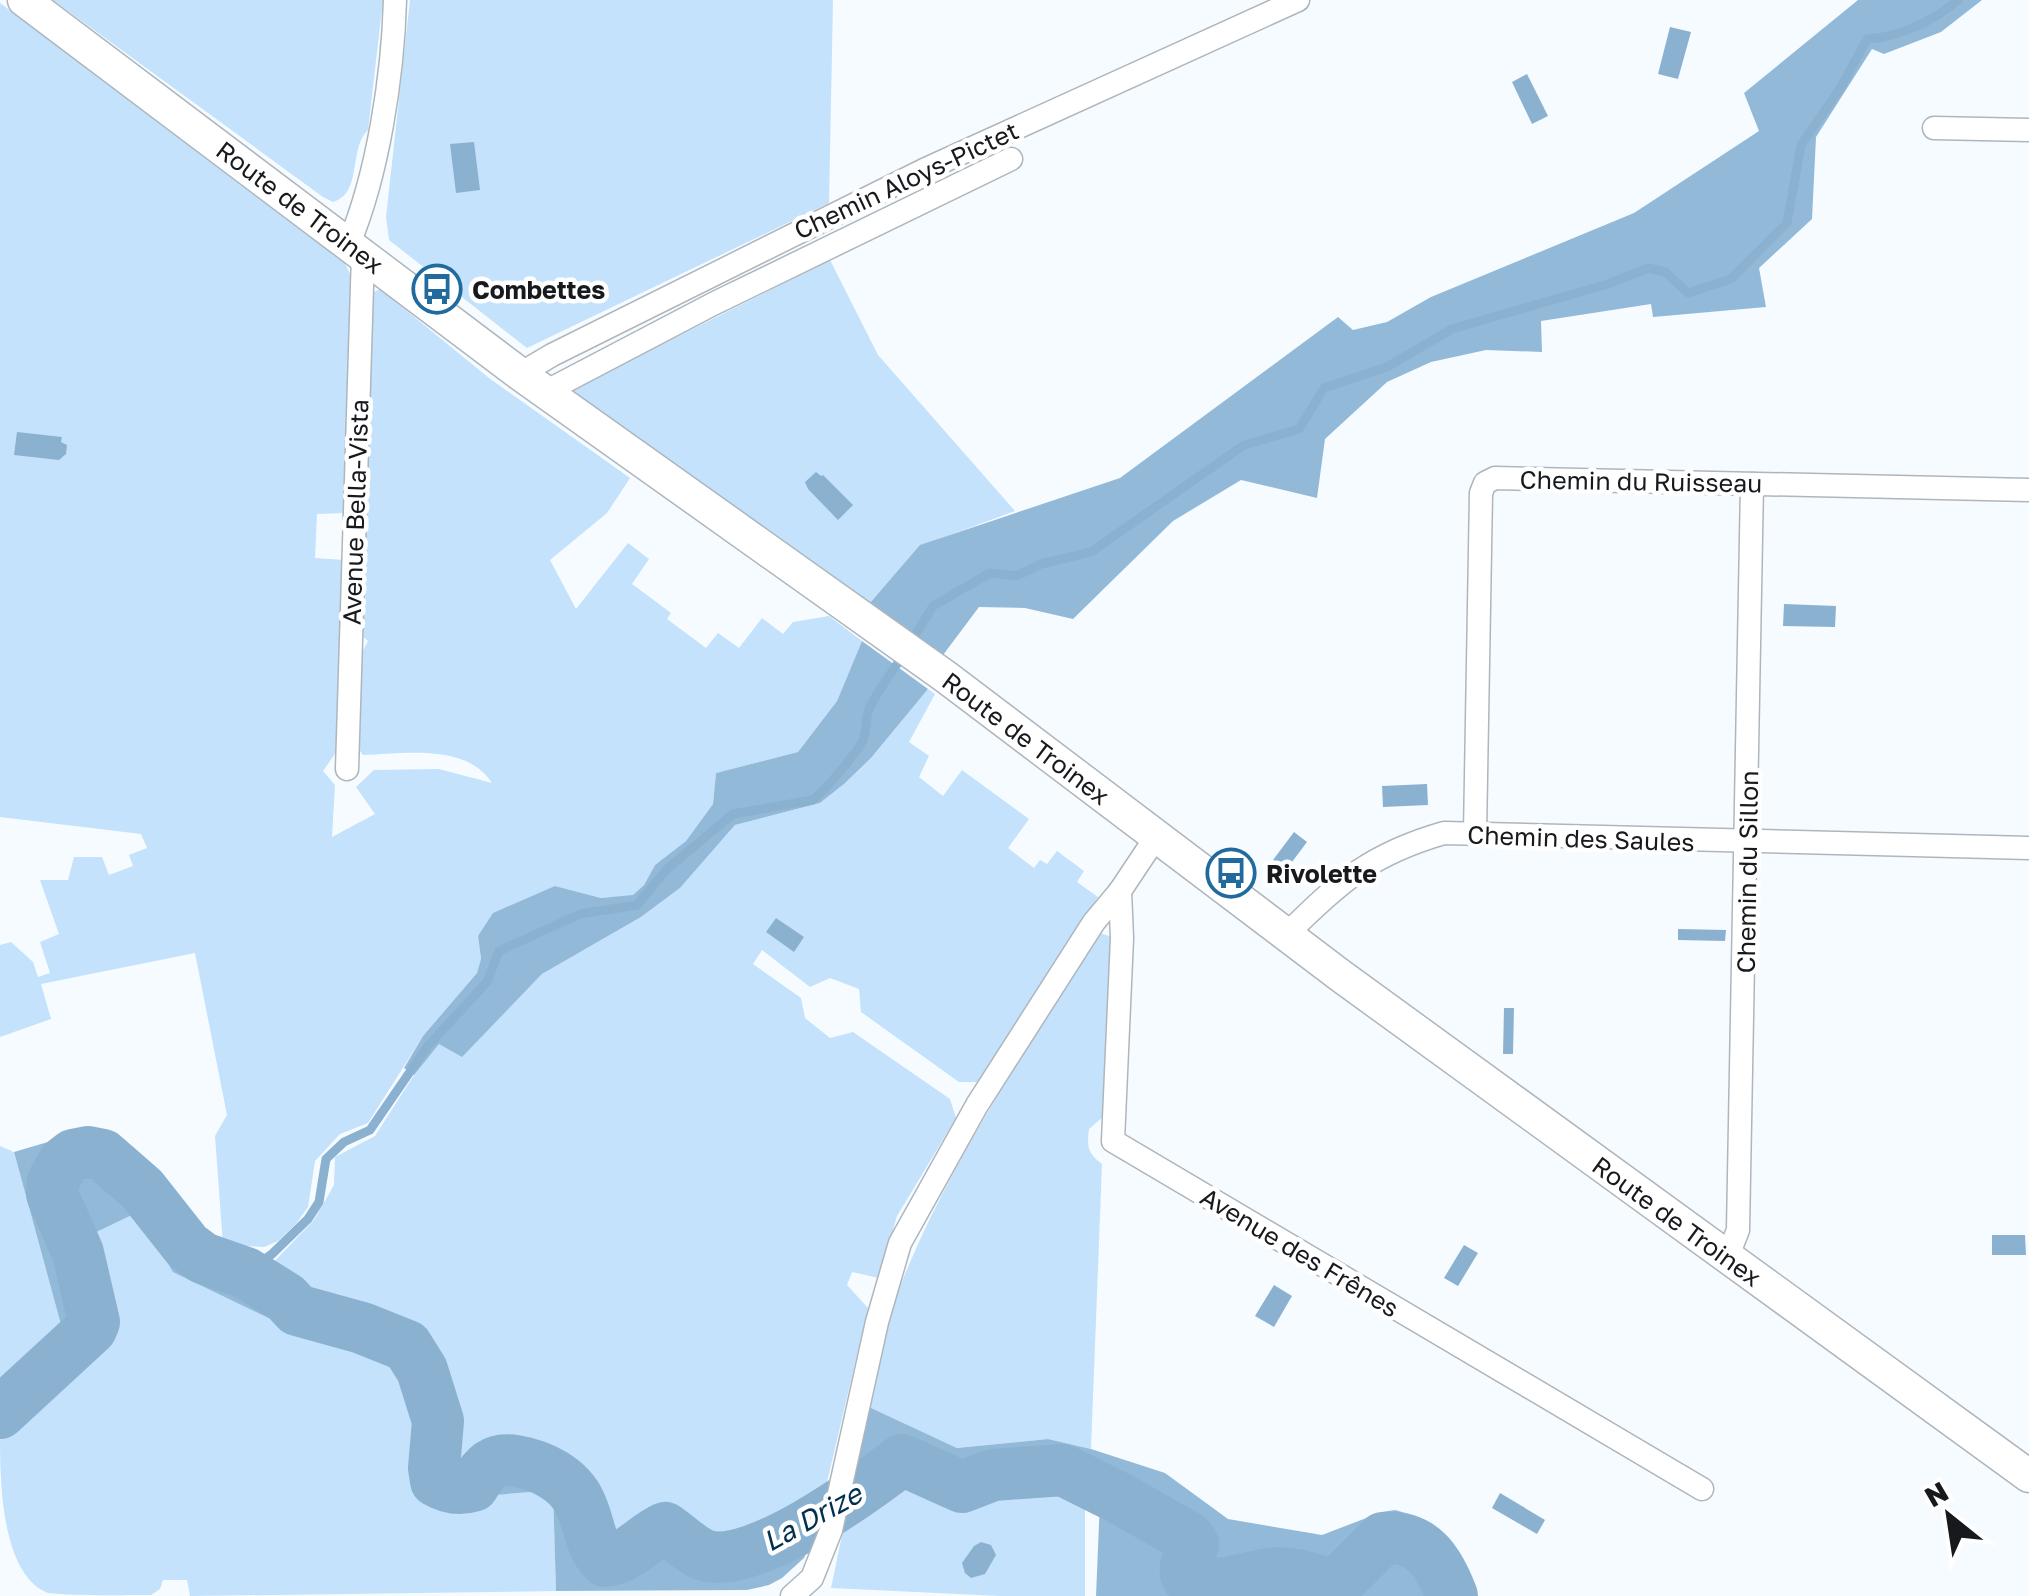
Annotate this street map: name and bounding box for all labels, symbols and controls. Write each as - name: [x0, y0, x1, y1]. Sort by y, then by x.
- street label: Chemin Aloys-Pictet: [789, 114, 1023, 246]
- street label: Route de Troinex: [210, 134, 390, 280]
- bus stop icon: Combettes: [411, 263, 463, 315]
- place label: Combettes: [472, 274, 605, 305]
- street label: Avenue Bella-Vista: [336, 398, 374, 626]
- street label: Chemin du Ruisseau: [1519, 463, 1763, 499]
- street label: Route de Troinex: [936, 665, 1116, 811]
- street label: Chemin du Sillon: [1730, 770, 1764, 974]
- street label: Chemin des Saules: [1467, 819, 1695, 857]
- bus stop icon: Rivolette: [1205, 847, 1257, 899]
- place label: Rivolette: [1266, 858, 1377, 889]
- street label: Route de Troinex: [1586, 1149, 1768, 1293]
- street label: Avenue des Frênes: [1195, 1181, 1405, 1323]
- north arrow: [1899, 1466, 1999, 1566]
- text: N: [1919, 1474, 1954, 1514]
- water label: La Drize: [757, 1476, 869, 1558]

